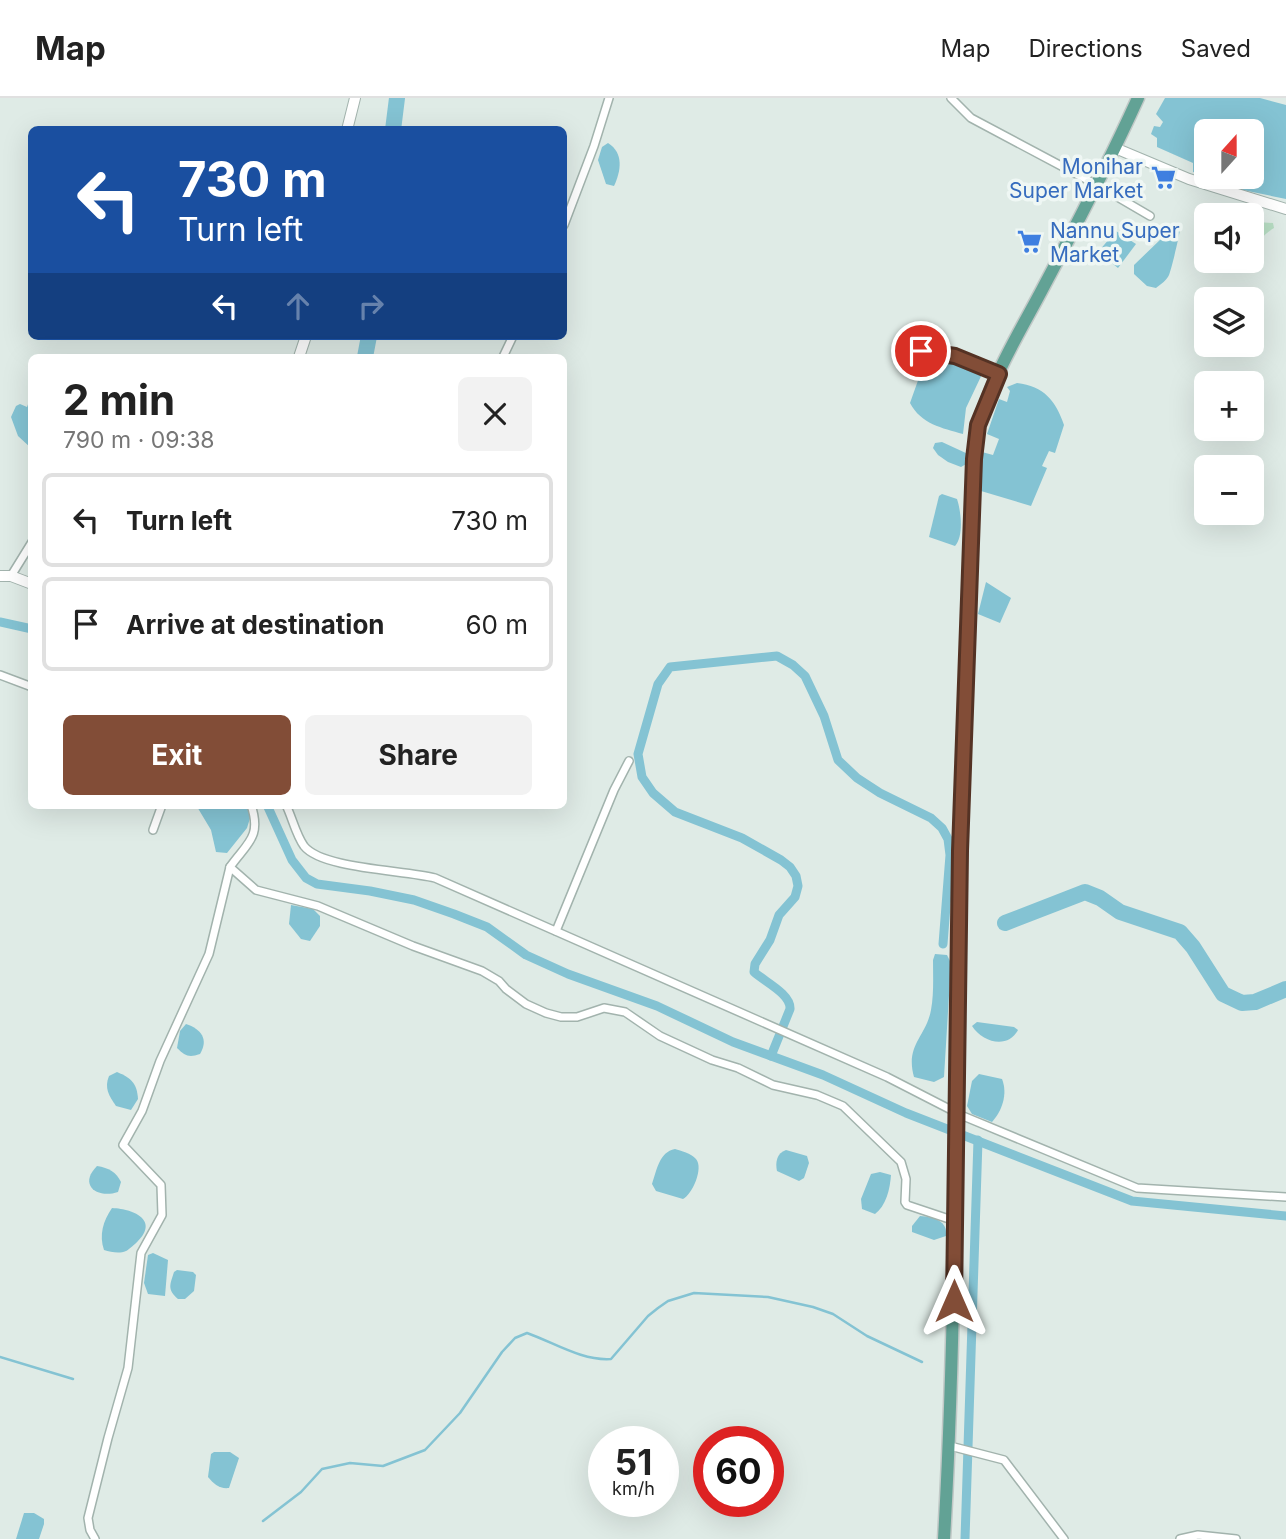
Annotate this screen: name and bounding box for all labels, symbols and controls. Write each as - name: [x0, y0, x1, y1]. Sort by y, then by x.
- text: Map: [35, 28, 106, 68]
- text: Map: [941, 34, 990, 63]
- text: Directions: [1028, 34, 1143, 63]
- text: Saved: [1181, 34, 1251, 63]
- north arrow: [1194, 119, 1264, 189]
- map controls: [1194, 119, 1264, 525]
- text: 730 m: [178, 150, 327, 209]
- icon: left: [63, 154, 154, 245]
- place label: Monihar Super Market: [1009, 154, 1143, 203]
- supermarket icon: Monihar Super Market: [1149, 164, 1177, 192]
- button: sound: [1194, 203, 1264, 273]
- text: Turn left: [178, 210, 303, 249]
- place label: Nannu Super Market: [1050, 218, 1180, 267]
- supermarket icon: Nannu Super Market: [1016, 228, 1044, 256]
- icon: left: [206, 287, 244, 325]
- icon: ahead: [279, 287, 317, 325]
- icon: right: [352, 287, 390, 325]
- button: layers: [1194, 287, 1264, 357]
- pin: [891, 321, 951, 381]
- icon: arrive: [902, 332, 940, 370]
- button: +: [1194, 371, 1264, 441]
- text: 2 min: [63, 374, 175, 425]
- button: close: [458, 377, 532, 451]
- text: 790 m · 09:38: [63, 426, 215, 454]
- button: −: [1194, 455, 1264, 525]
- icon: left: [67, 501, 105, 539]
- text: Turn left: [126, 505, 232, 536]
- text: 730 m: [451, 505, 528, 536]
- icon: arrive: [67, 605, 105, 643]
- text: Arrive at destination: [126, 609, 385, 640]
- text: 60 m: [465, 609, 528, 640]
- button: Exit: [63, 715, 291, 795]
- button: Share: [305, 715, 532, 795]
- position arrow: [917, 1264, 991, 1338]
- speed limit sign: 60: [693, 1426, 784, 1517]
- text: 51: [615, 1441, 652, 1483]
- text: km/h: [612, 1478, 655, 1499]

